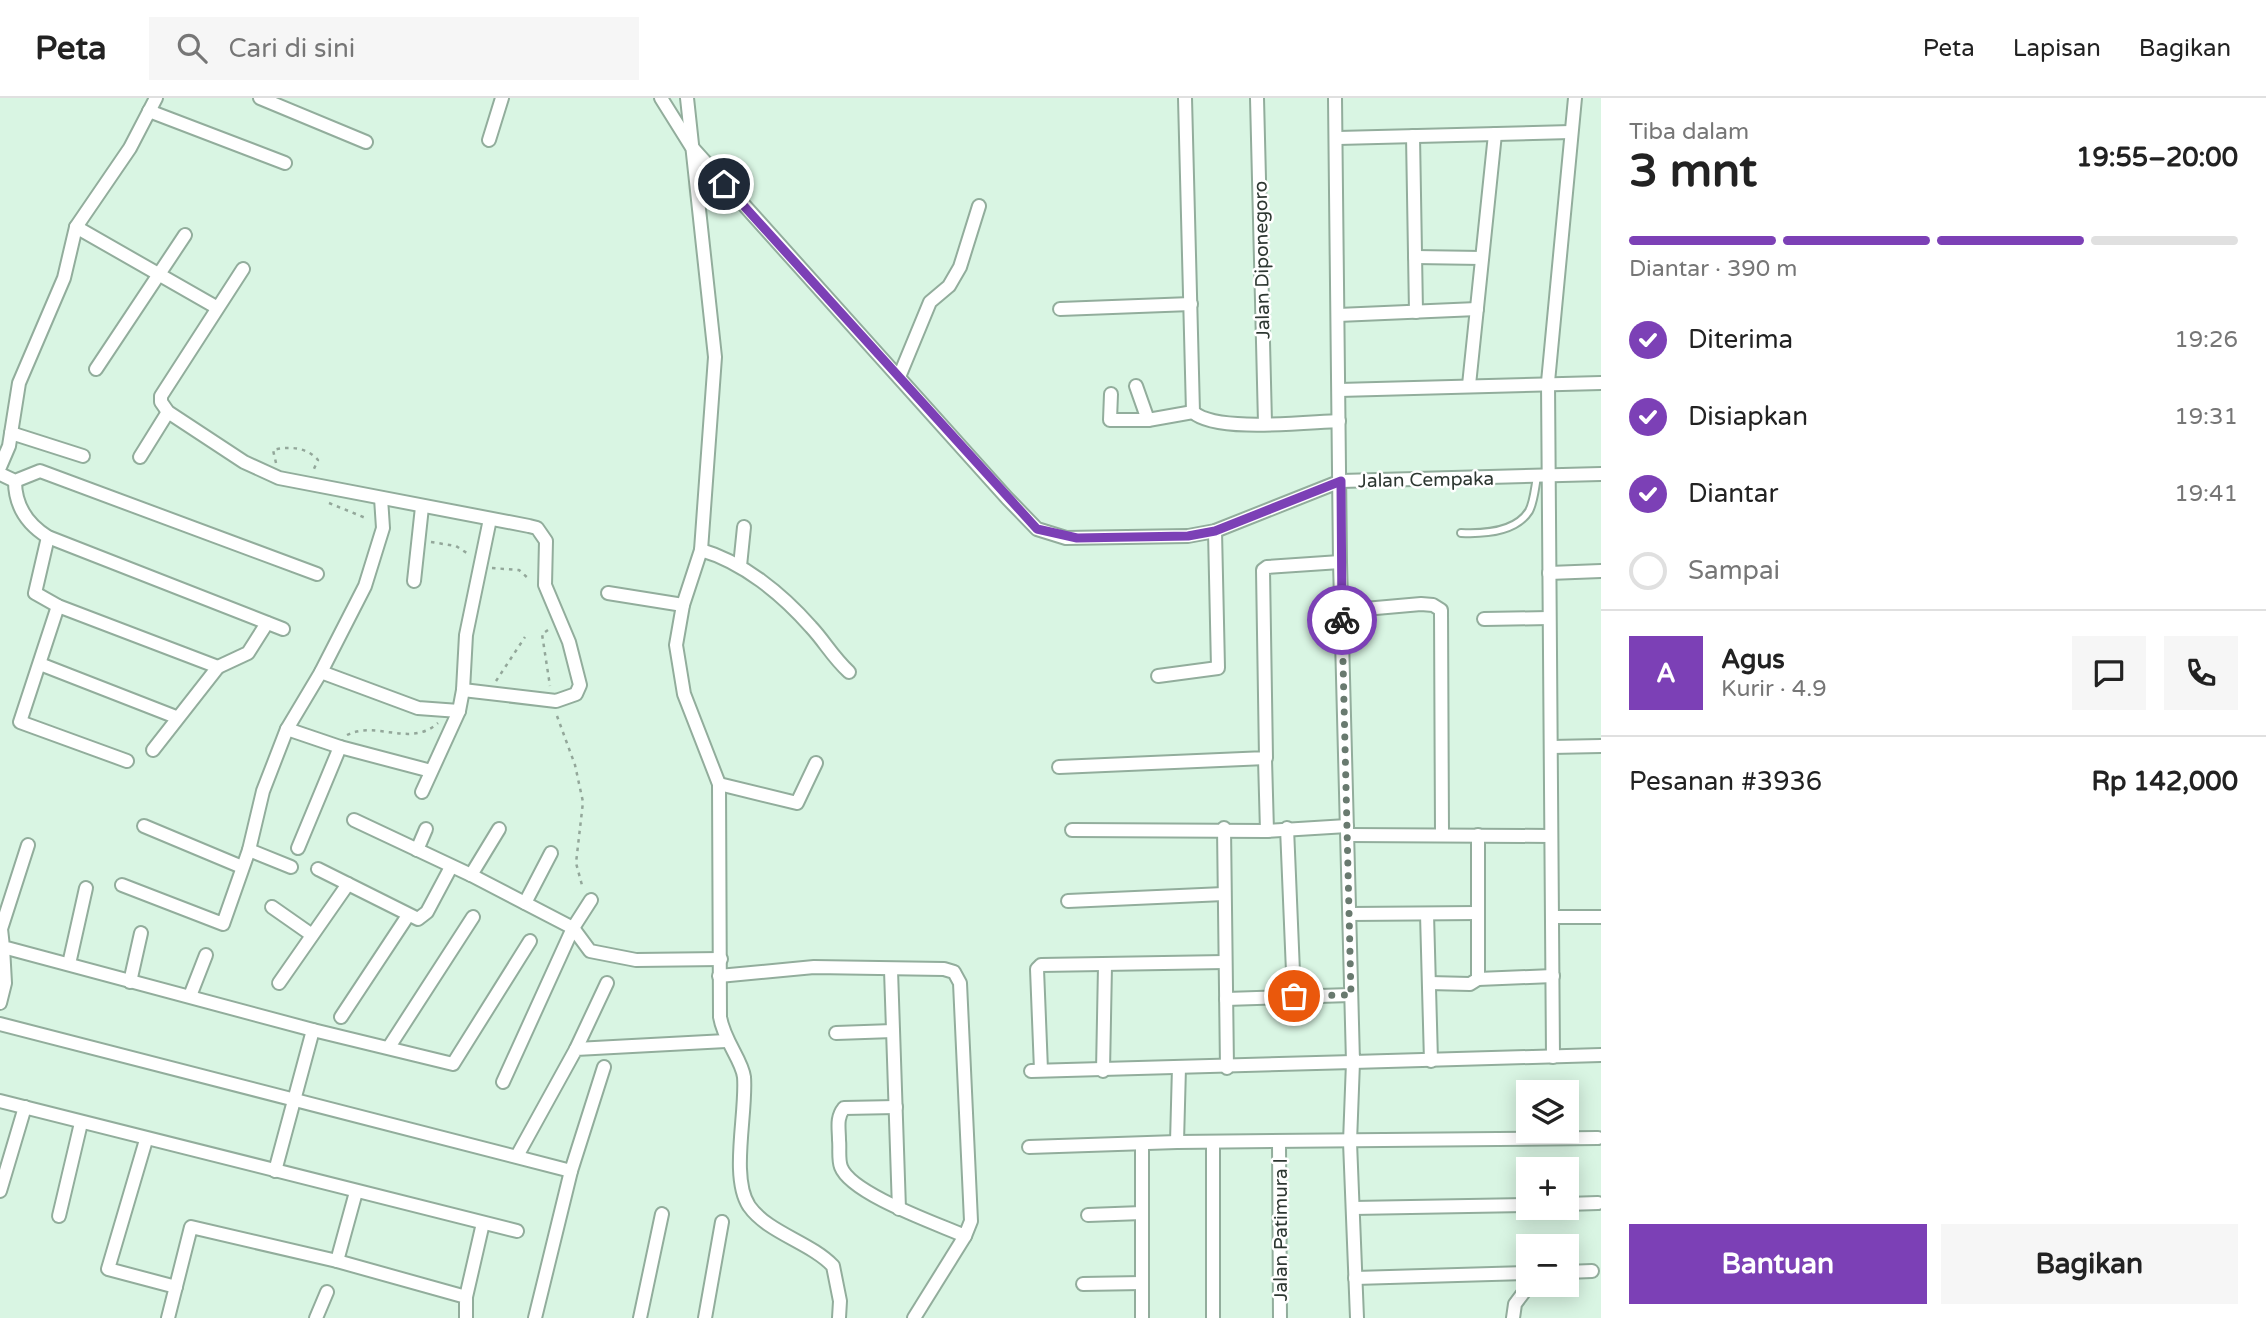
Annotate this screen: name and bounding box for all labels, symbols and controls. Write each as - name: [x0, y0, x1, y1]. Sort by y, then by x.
- search box: [149, 17, 639, 80]
- text: Peta: [35, 29, 107, 68]
- icon: search: [173, 29, 211, 67]
- text: Cari di sini: [229, 33, 355, 64]
- text: Peta: [1923, 34, 1975, 63]
- text: Lapisan: [2013, 34, 2101, 63]
- text: Bagikan: [2139, 34, 2231, 63]
- text: Tiba dalam: [1629, 118, 1749, 146]
- text: 19:55–20:00: [2076, 142, 2238, 173]
- text: 3 mnt: [1629, 144, 1757, 199]
- pin: [694, 154, 754, 214]
- icon: home: [705, 165, 743, 203]
- street label: Jalan Diponegoro: [1250, 181, 1274, 339]
- text: Diantar · 390 m: [1629, 255, 1797, 283]
- icon: check: [1629, 321, 1667, 359]
- text: Diterima: [1688, 324, 1793, 355]
- text: 19:26: [2174, 326, 2238, 354]
- icon: check: [1629, 398, 1667, 436]
- text: Disiapkan: [1688, 401, 1808, 432]
- text: 19:31: [2174, 403, 2238, 431]
- street label: Jalan Cempaka: [1358, 468, 1494, 492]
- icon: check: [1629, 475, 1667, 513]
- text: Diantar: [1688, 478, 1778, 509]
- text: 19:41: [2174, 480, 2238, 508]
- text: Sampai: [1688, 555, 1780, 586]
- courier: [1307, 585, 1377, 655]
- icon: bike: [1323, 601, 1361, 639]
- button: chat: [2072, 636, 2146, 710]
- button: phone: [2164, 636, 2238, 710]
- text: Agus: [1721, 644, 1785, 675]
- text: A: [1656, 658, 1676, 689]
- text: Kurir · 4.9: [1721, 675, 1827, 703]
- text: Pesanan #3936: [1629, 766, 1822, 797]
- text: Rp 142,000: [2092, 766, 2238, 797]
- pin: [1264, 966, 1324, 1026]
- icon: bag: [1275, 977, 1313, 1015]
- map controls: [1516, 1080, 1579, 1297]
- button: layers: [1516, 1080, 1579, 1143]
- button: +: [1516, 1157, 1579, 1220]
- street label: Jalan Patimura l: [1270, 1159, 1292, 1301]
- button: Bantuan: [1629, 1224, 1927, 1304]
- button: Bagikan: [1941, 1224, 2238, 1304]
- button: −: [1516, 1234, 1579, 1297]

